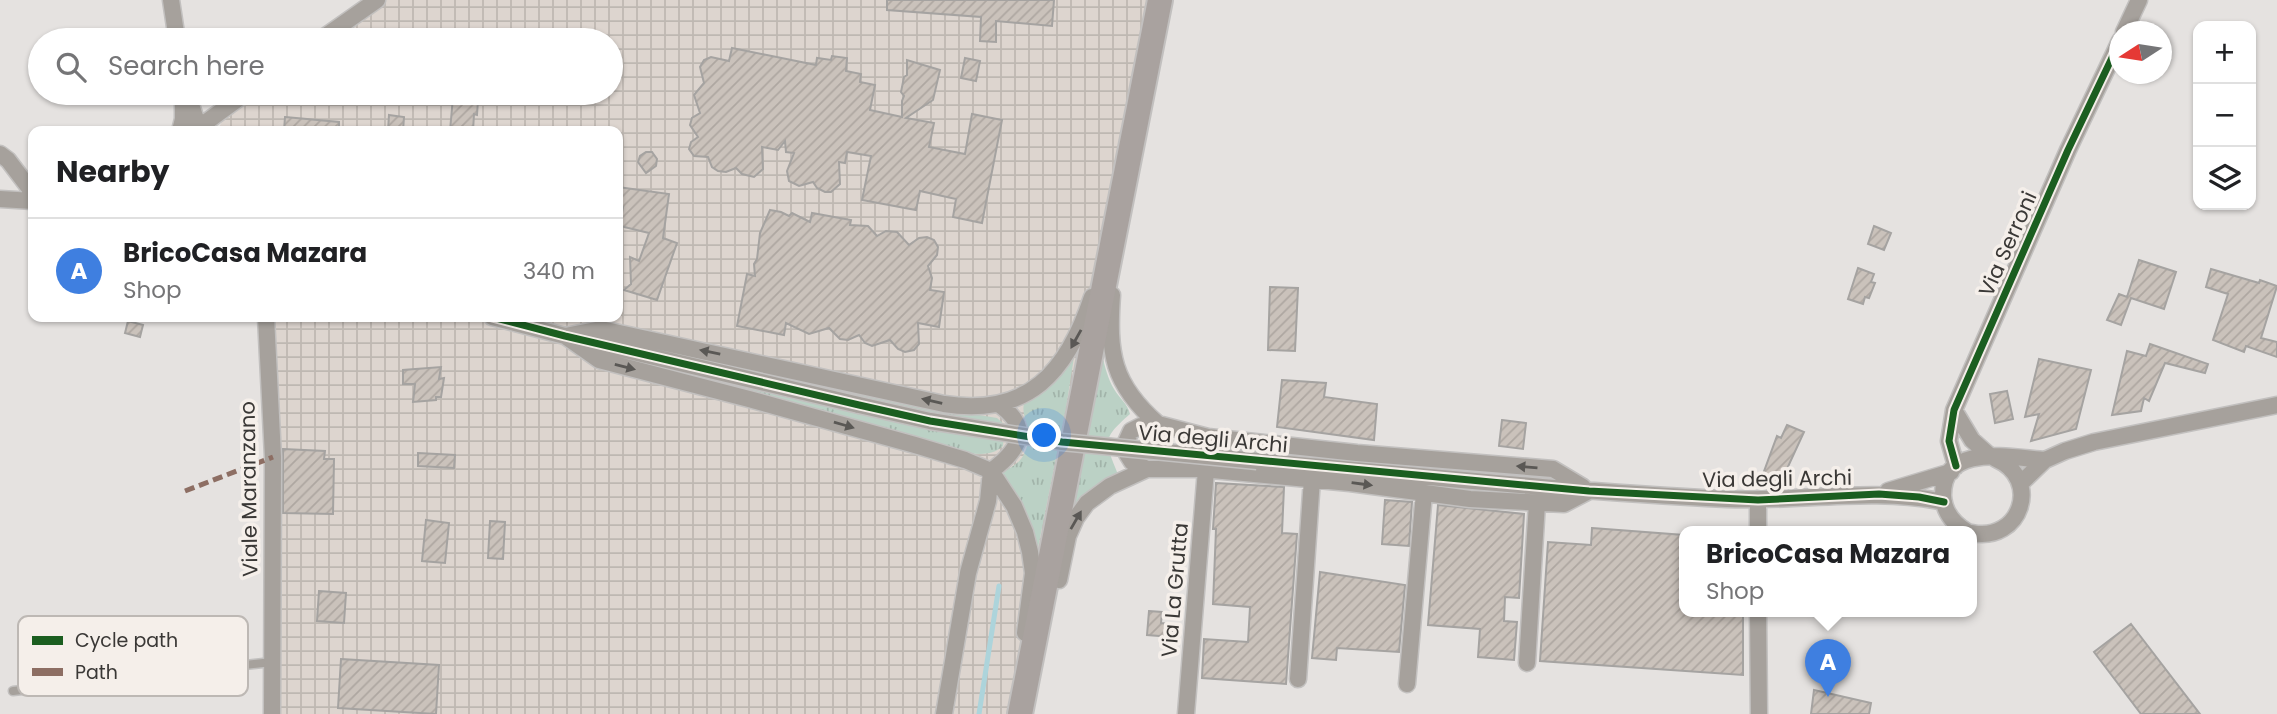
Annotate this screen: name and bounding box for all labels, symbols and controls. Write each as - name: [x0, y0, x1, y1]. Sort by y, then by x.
- north arrow: [2109, 21, 2172, 84]
- map controls: [2193, 21, 2256, 210]
- button: +: [2193, 21, 2256, 84]
- search box: [28, 28, 623, 105]
- icon: search: [52, 48, 90, 86]
- text: Search here: [108, 48, 265, 84]
- button: −: [2193, 84, 2256, 147]
- button: layers: [2193, 147, 2256, 210]
- text: Nearby: [56, 150, 170, 193]
- street label: Via Serroni: [1971, 187, 2044, 301]
- text: BricoCasa Mazara: [123, 235, 367, 271]
- text: A: [71, 255, 87, 287]
- text: 340 m: [523, 255, 595, 287]
- text: Shop: [123, 274, 182, 306]
- one-way arrow: [1070, 329, 1082, 349]
- one-way arrow: [699, 346, 721, 357]
- one-way arrow: [614, 362, 636, 373]
- one-way arrow: [921, 396, 943, 407]
- street label: Viale Maranzano: [232, 401, 265, 577]
- your location: [1027, 418, 1061, 452]
- street label: Via degli Archi: [1137, 418, 1289, 459]
- one-way arrow: [834, 421, 855, 431]
- one-way arrow: [1516, 461, 1538, 472]
- street label: Via degli Archi: [1702, 463, 1852, 494]
- one-way arrow: [1351, 479, 1373, 490]
- one-way arrow: [1070, 511, 1082, 530]
- street label: Via La Grutta: [1154, 521, 1195, 659]
- popup: [1679, 526, 1977, 617]
- text: BricoCasa Mazara: [1706, 536, 1950, 572]
- text: Shop: [1706, 575, 1764, 607]
- legend: [18, 616, 248, 696]
- text: Cycle path: [75, 627, 178, 654]
- pin: A: [1805, 639, 1851, 697]
- text: Path: [75, 659, 118, 686]

